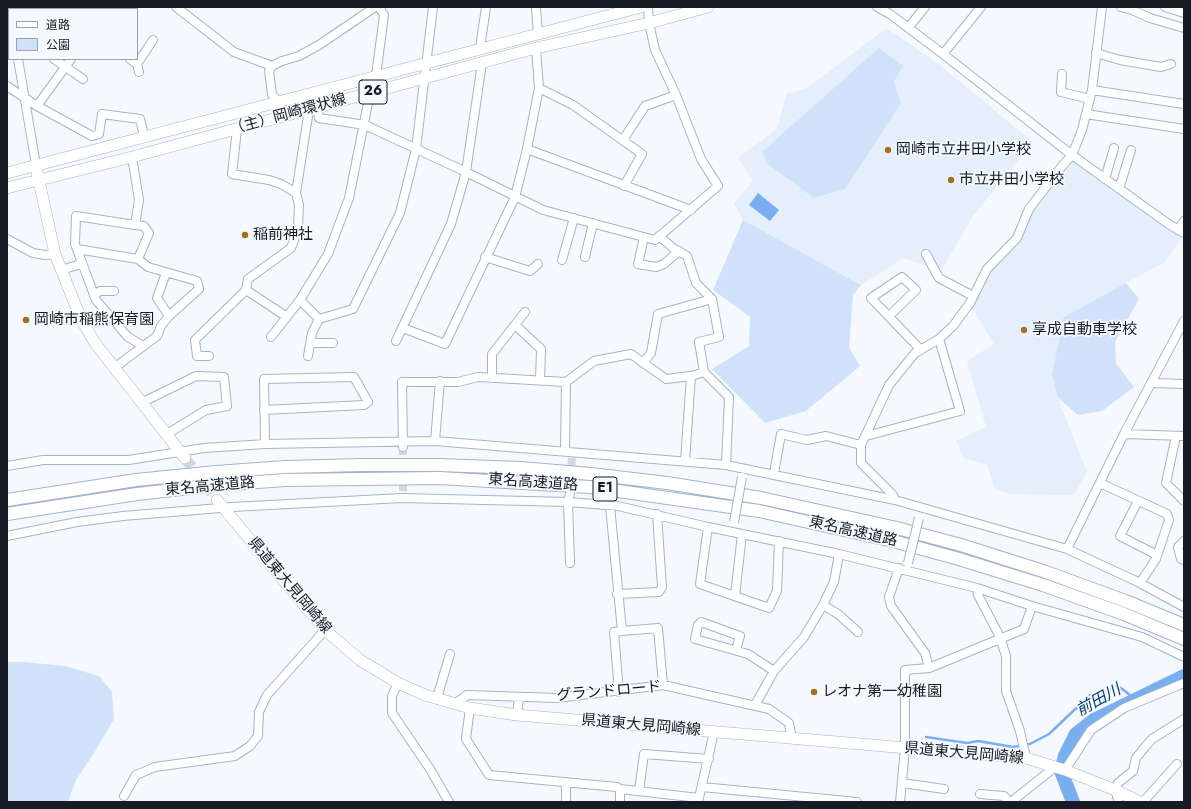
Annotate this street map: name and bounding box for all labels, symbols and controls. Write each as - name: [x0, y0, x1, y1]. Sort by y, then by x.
- legend: [8, 8, 138, 60]
- text: 道路: [46, 16, 70, 34]
- text: 公園: [46, 36, 70, 54]
- road number: 26: [359, 80, 387, 104]
- street label: （主）岡崎環状線: [228, 91, 348, 139]
- place label: 岡崎市立井田小学校: [896, 141, 1031, 159]
- marker: 岡崎市立井田小学校: [883, 145, 893, 155]
- place label: 市立井田小学校: [959, 171, 1064, 189]
- marker: 市立井田小学校: [946, 175, 956, 185]
- place label: 稲前神社: [253, 226, 313, 244]
- marker: 稲前神社: [240, 230, 250, 240]
- place label: 岡崎市稲熊保育園: [34, 311, 154, 329]
- marker: 岡崎市稲熊保育園: [21, 315, 31, 325]
- place label: 享成自動車学校: [1032, 321, 1137, 339]
- marker: 享成自動車学校: [1019, 325, 1029, 335]
- street label: 東名高速道路: [487, 471, 579, 495]
- street label: 東名高速道路: [164, 474, 256, 500]
- road number: E1: [593, 477, 617, 501]
- street label: 東名高速道路: [807, 513, 899, 551]
- street label: 県道東大見岡崎線: [244, 534, 334, 638]
- street label: グランドロード: [556, 678, 662, 706]
- water label: 前田川: [1073, 681, 1125, 721]
- place label: レオナ第一幼稚園: [822, 683, 942, 701]
- marker: レオナ第一幼稚園: [809, 687, 819, 697]
- street label: 県道東大見岡崎線: [580, 712, 702, 740]
- street label: 県道東大見岡崎線: [903, 740, 1025, 768]

